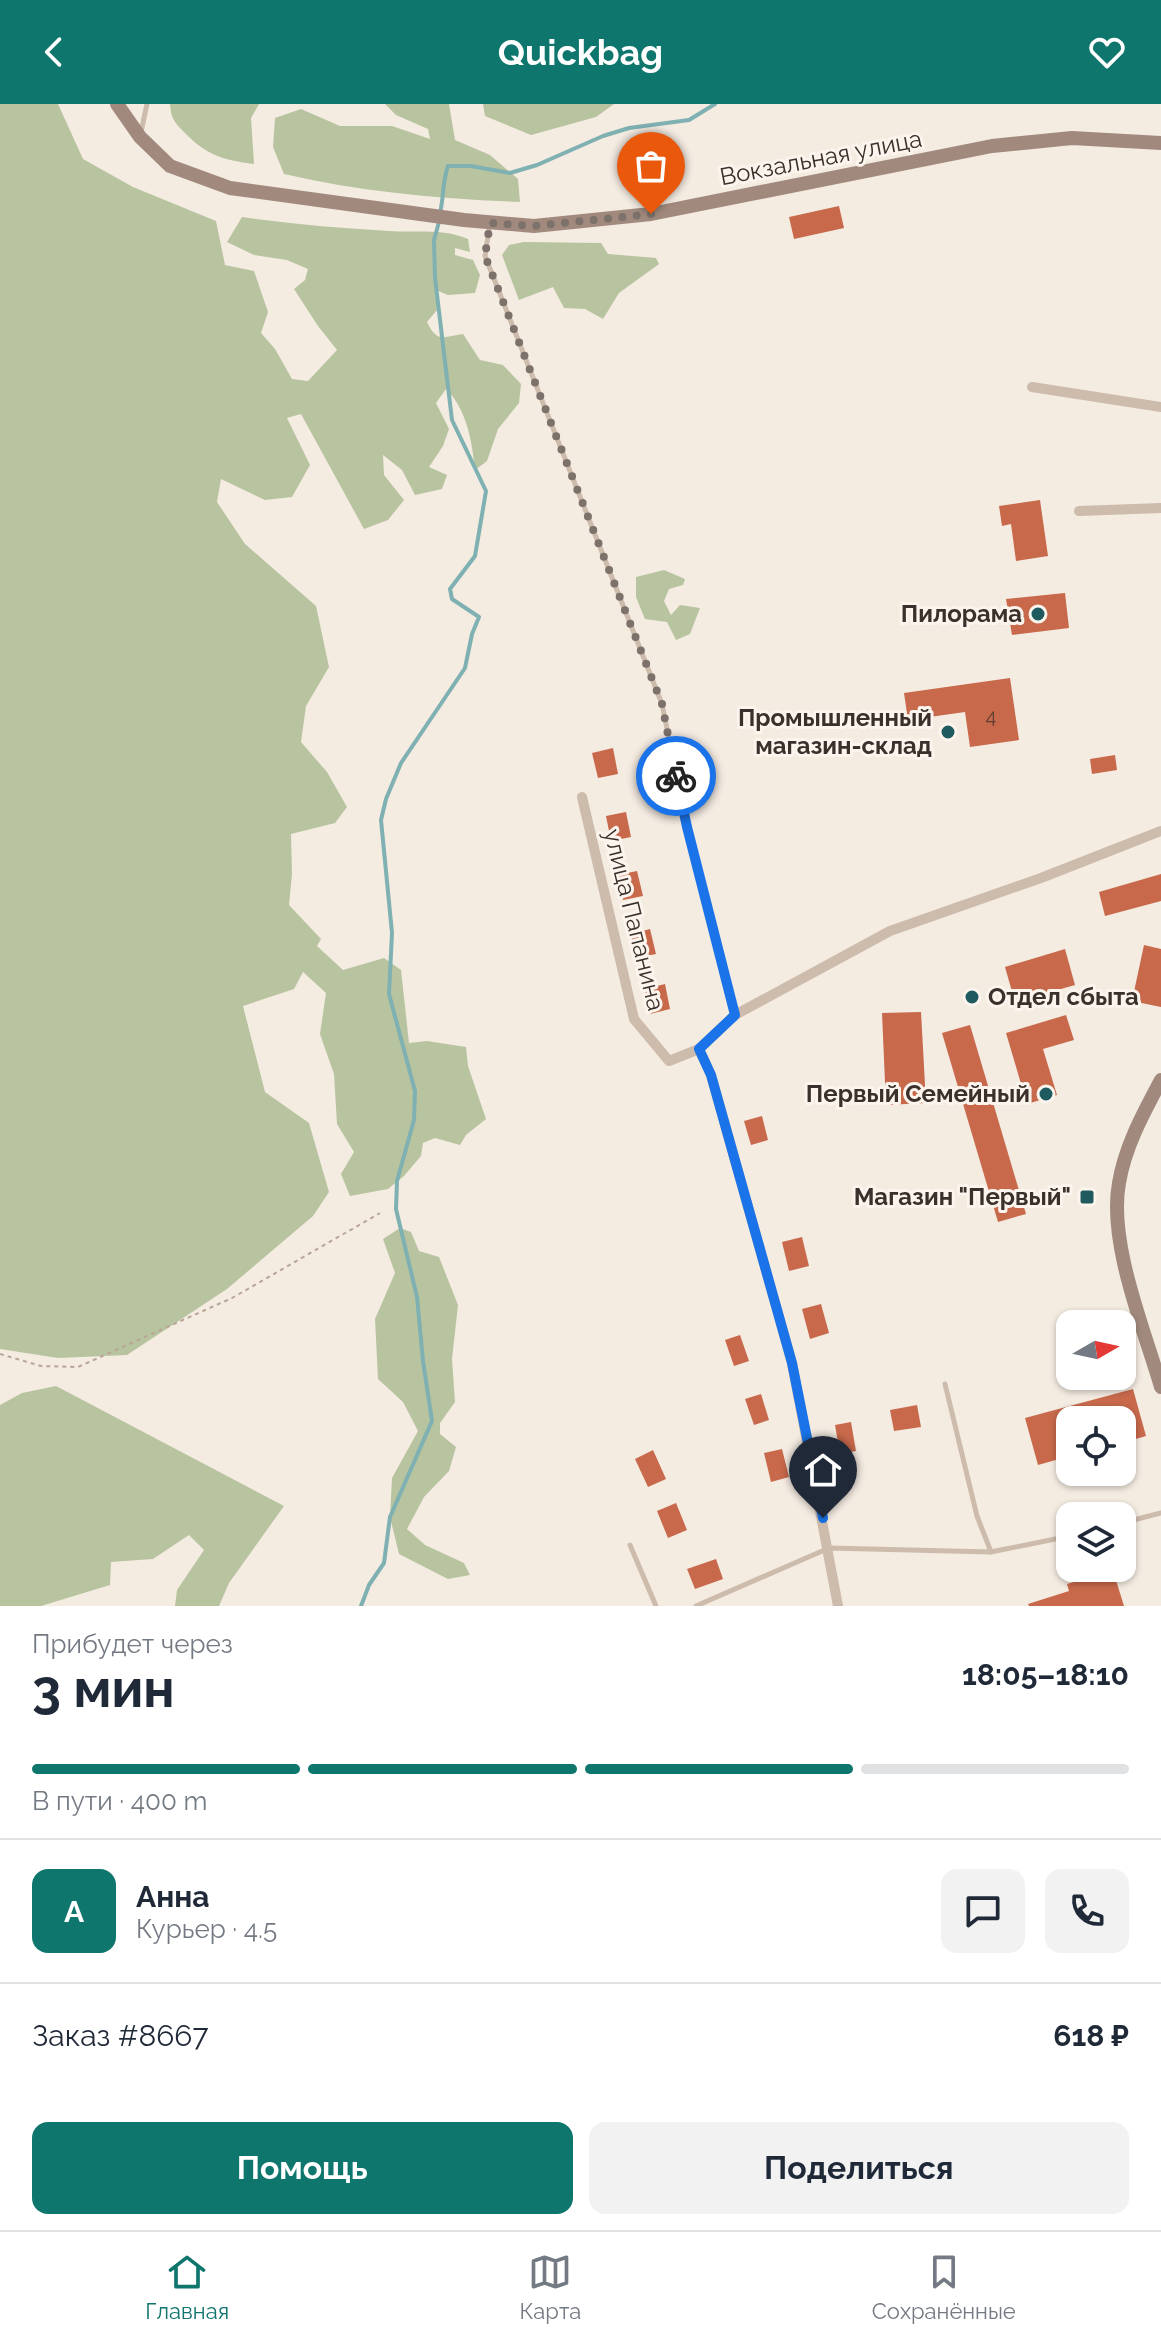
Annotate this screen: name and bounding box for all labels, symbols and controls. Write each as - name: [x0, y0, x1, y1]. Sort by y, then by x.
- icon: back: [32, 30, 76, 74]
- icon: heart: [1085, 30, 1129, 74]
- text: Quickbag: [498, 31, 663, 73]
- street label: Вокзальная улица: [717, 124, 924, 191]
- pin: [617, 132, 685, 214]
- icon: bag: [629, 144, 673, 188]
- place label: Пилорама: [901, 599, 1022, 628]
- marker: Пилорама: [1029, 605, 1047, 623]
- place label: Промышленный магазин-склад: [738, 703, 932, 760]
- house number: 4: [986, 704, 997, 728]
- marker: Промышленный магазин-склад: [939, 723, 957, 741]
- courier: [636, 736, 716, 816]
- icon: bike: [654, 754, 698, 798]
- street label: улица Папанина: [598, 826, 671, 1014]
- place label: Отдел сбыта: [988, 982, 1139, 1011]
- marker: Отдел сбыта: [963, 988, 981, 1006]
- place label: Первый Семейный: [806, 1079, 1030, 1108]
- marker: Первый Семейный: [1037, 1085, 1055, 1103]
- place label: Магазин "Первый": [854, 1182, 1071, 1211]
- marker: Магазин "Первый": [1078, 1188, 1096, 1206]
- north arrow: [1056, 1310, 1136, 1390]
- map controls: [1056, 1310, 1136, 1582]
- button: locate: [1056, 1406, 1136, 1486]
- pin: [789, 1436, 857, 1518]
- icon: home: [801, 1448, 845, 1492]
- button: layers: [1056, 1502, 1136, 1582]
- text: Прибудет через: [32, 1629, 233, 1659]
- text: 18:05–18:10: [962, 1657, 1129, 1692]
- text: 3 мин: [32, 1658, 175, 1719]
- text: В пути · 400 m: [32, 1786, 207, 1816]
- button: chat: [941, 1869, 1025, 1953]
- button: phone: [1045, 1869, 1129, 1953]
- text: Анна: [136, 1879, 210, 1914]
- text: А: [64, 1894, 84, 1929]
- text: Курьер · 4.5: [136, 1914, 277, 1944]
- text: Заказ #8667: [32, 2018, 208, 2053]
- text: 618 ₽: [1053, 2018, 1129, 2053]
- button: Помощь: [32, 2122, 573, 2214]
- button: Поделиться: [589, 2122, 1129, 2214]
- tab: Главная: [145, 2250, 229, 2324]
- tab: Карта: [519, 2250, 581, 2324]
- tab: Сохранённые: [872, 2250, 1016, 2324]

